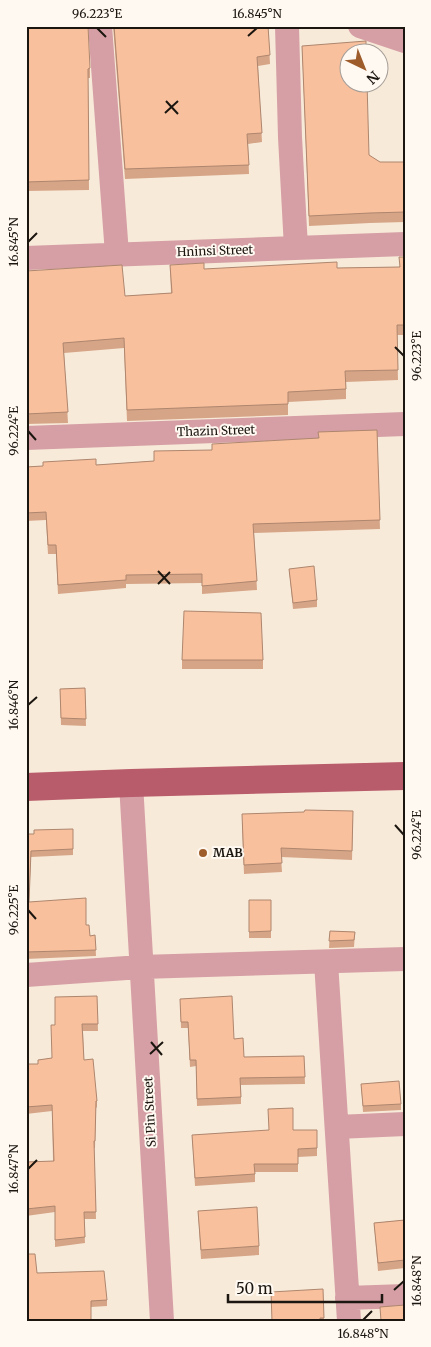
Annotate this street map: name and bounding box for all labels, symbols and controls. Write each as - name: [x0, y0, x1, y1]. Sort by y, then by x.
- text: 96.223°E: [72, 6, 122, 21]
- text: 16.845°N: [232, 6, 282, 21]
- north arrow: [338, 42, 388, 92]
- text: N: [363, 67, 383, 88]
- text: 16.845°N: [6, 217, 21, 267]
- street label: Hninsi Street: [177, 242, 254, 259]
- text: 96.223°E: [409, 331, 424, 381]
- text: 96.224°E: [6, 406, 21, 456]
- street label: Thazin Street: [177, 422, 256, 439]
- text: 16.846°N: [6, 679, 21, 730]
- text: 96.224°E: [409, 810, 424, 860]
- place label: MAB: [213, 845, 243, 860]
- marker: MAB: [197, 847, 209, 859]
- text: 96.225°E: [6, 885, 21, 935]
- street label: Si Pin Street: [140, 1076, 159, 1148]
- text: 16.847°N: [6, 1143, 21, 1194]
- text: 16.848°N: [409, 1255, 424, 1306]
- scale bar: [228, 1272, 382, 1304]
- text: 50 m: [236, 1279, 273, 1298]
- text: 16.848°N: [338, 1326, 389, 1341]

